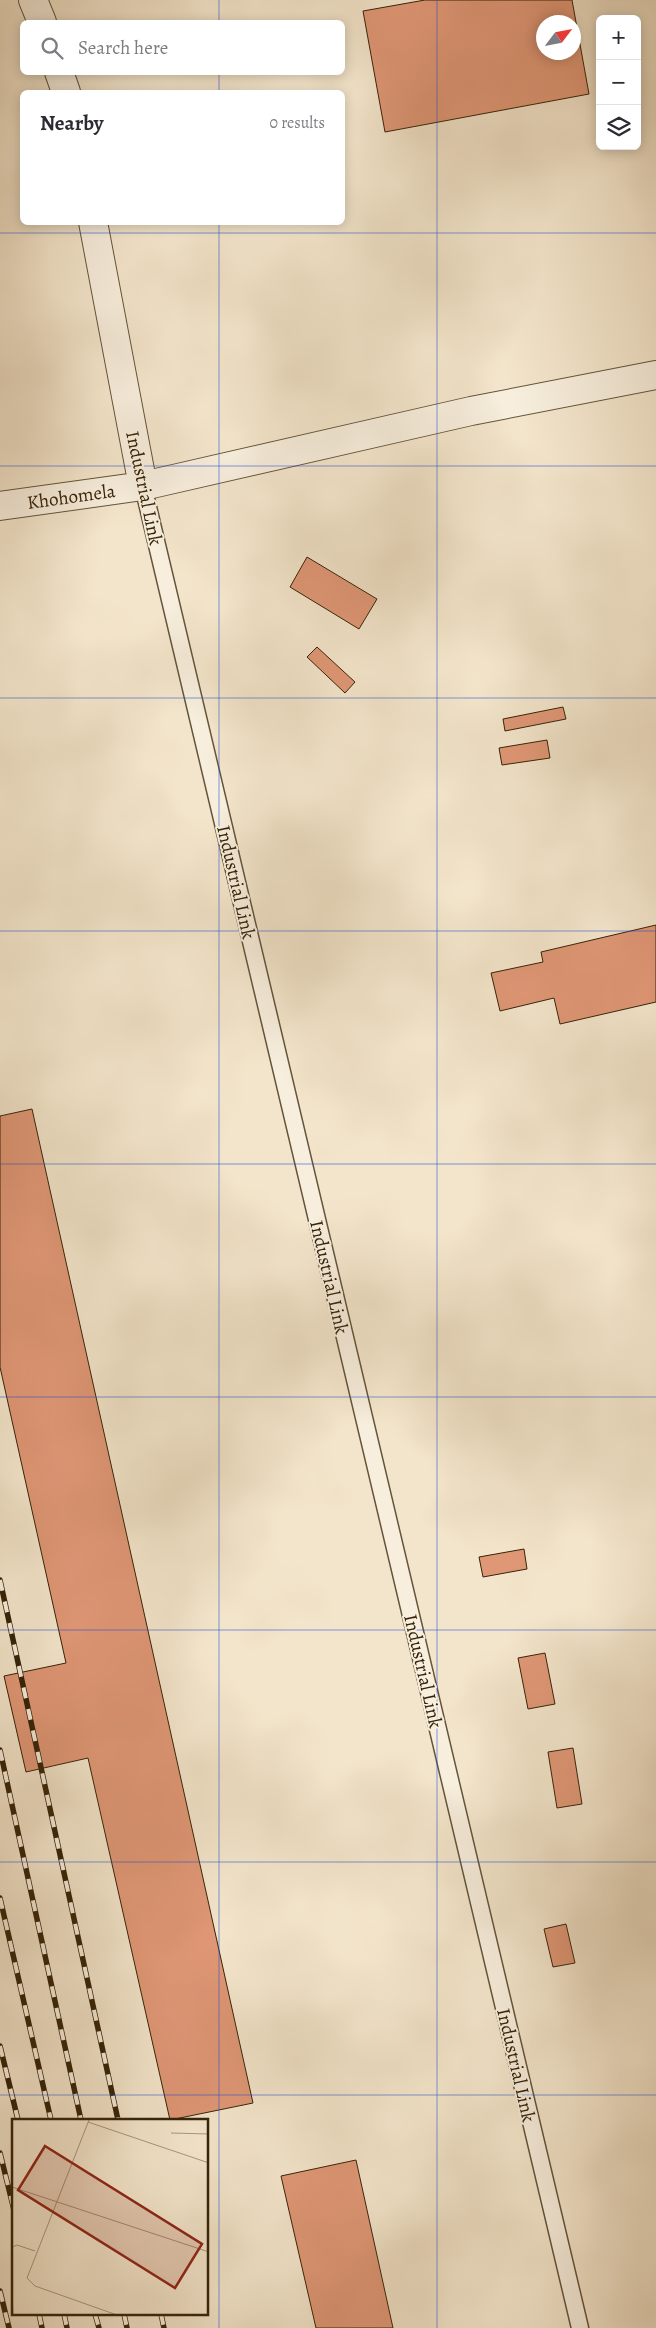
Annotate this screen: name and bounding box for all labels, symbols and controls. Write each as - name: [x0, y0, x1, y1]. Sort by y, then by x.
- north arrow: [536, 15, 581, 60]
- map controls: [596, 15, 641, 150]
- button: +: [596, 15, 641, 60]
- search box: [20, 20, 345, 75]
- icon: search: [38, 34, 66, 62]
- text: Search here: [78, 35, 168, 61]
- button: −: [596, 60, 641, 105]
- button: layers: [596, 105, 641, 150]
- text: Nearby: [40, 109, 103, 137]
- text: 0 results: [269, 112, 325, 134]
- street label: Industrial Link: [119, 429, 169, 548]
- street label: Khohomela: [25, 478, 117, 516]
- street label: Industrial Link: [210, 823, 262, 942]
- street label: Industrial Link: [303, 1218, 355, 1337]
- street label: Industrial Link: [397, 1612, 449, 1731]
- street label: Industrial Link: [490, 2006, 542, 2125]
- inset map: [12, 2119, 209, 2316]

